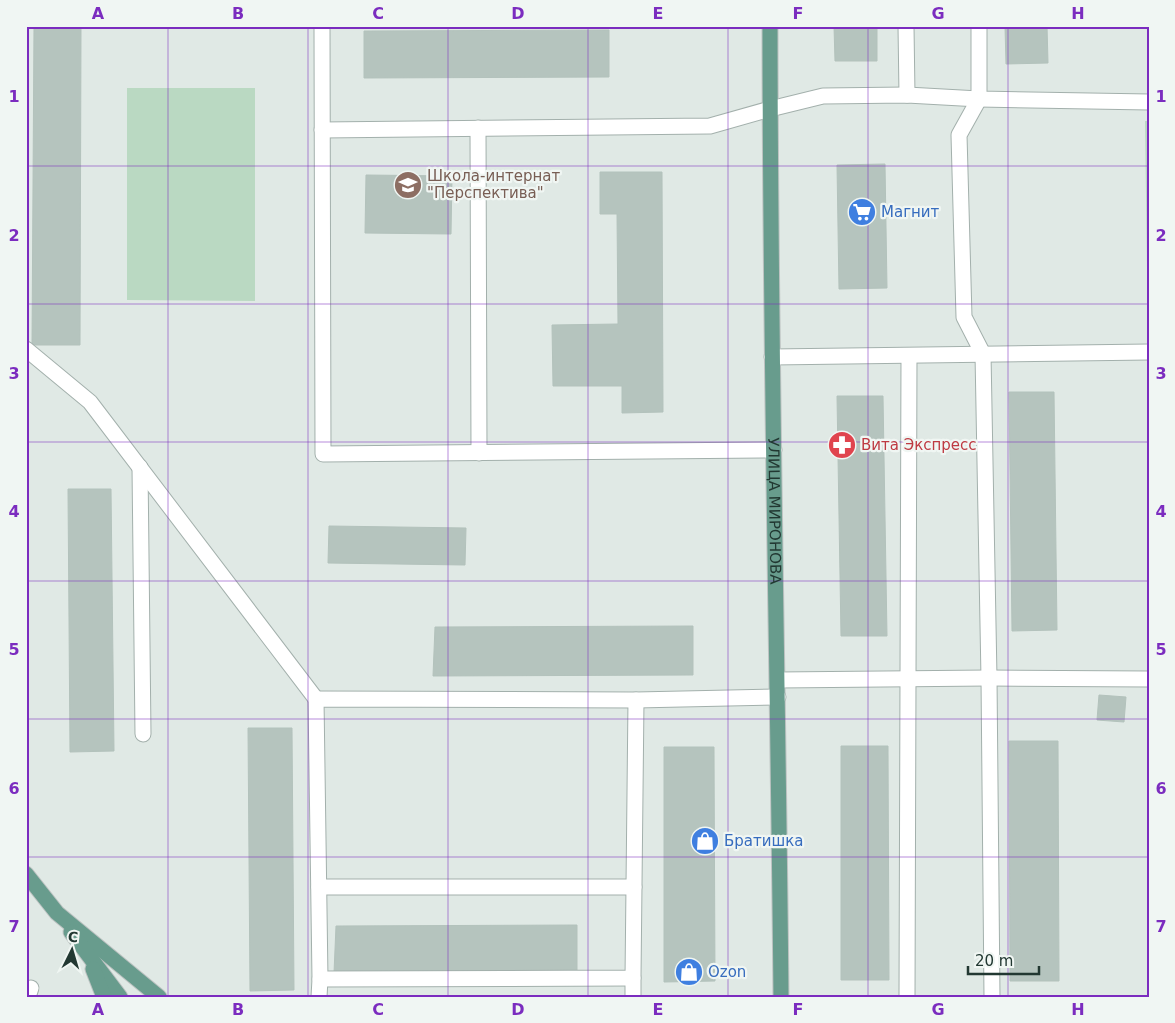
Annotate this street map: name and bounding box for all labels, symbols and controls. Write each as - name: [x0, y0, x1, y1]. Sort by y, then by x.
- text: A: [92, 4, 105, 23]
- text: B: [232, 4, 244, 23]
- text: C: [372, 4, 384, 23]
- text: D: [511, 4, 525, 23]
- text: E: [653, 4, 663, 23]
- text: F: [793, 4, 803, 23]
- text: G: [931, 4, 945, 23]
- text: H: [1071, 4, 1085, 23]
- text: 1: [8, 87, 20, 106]
- text: 1: [1155, 87, 1167, 106]
- place label: Школа-интернат "Перспектива": [427, 167, 561, 202]
- school or university icon: Школа-интернат "Перспектива": [393, 170, 423, 200]
- supermarket icon: Магнит: [847, 197, 877, 227]
- place label: Магнит: [881, 203, 940, 221]
- text: 2: [8, 226, 20, 245]
- text: 2: [1155, 226, 1167, 245]
- text: 3: [8, 364, 20, 383]
- text: 3: [1155, 364, 1167, 383]
- pharmacy icon: Вита Экспресс: [827, 430, 857, 460]
- place label: Вита Экспресс: [861, 436, 977, 454]
- street label: УЛИЦА МИРОНОВА: [764, 437, 784, 585]
- text: 4: [8, 502, 20, 521]
- text: 4: [1155, 502, 1167, 521]
- text: 5: [8, 640, 20, 659]
- text: 5: [1155, 640, 1167, 659]
- text: 6: [8, 779, 20, 798]
- text: 6: [1155, 779, 1167, 798]
- shop icon: Братишка: [690, 826, 720, 856]
- place label: Братишка: [724, 832, 803, 850]
- text: 7: [8, 917, 20, 936]
- text: 7: [1155, 917, 1167, 936]
- north arrow: [48, 926, 98, 976]
- text: С: [67, 929, 79, 945]
- scale bar: [968, 943, 1039, 975]
- text: 20 m: [975, 952, 1013, 970]
- shop icon: Ozon: [674, 957, 704, 987]
- place label: Ozon: [708, 963, 746, 981]
- text: A: [92, 1000, 105, 1019]
- text: B: [232, 1000, 244, 1019]
- text: C: [372, 1000, 384, 1019]
- text: D: [511, 1000, 525, 1019]
- text: E: [653, 1000, 663, 1019]
- text: F: [793, 1000, 803, 1019]
- text: G: [931, 1000, 945, 1019]
- text: H: [1071, 1000, 1085, 1019]

